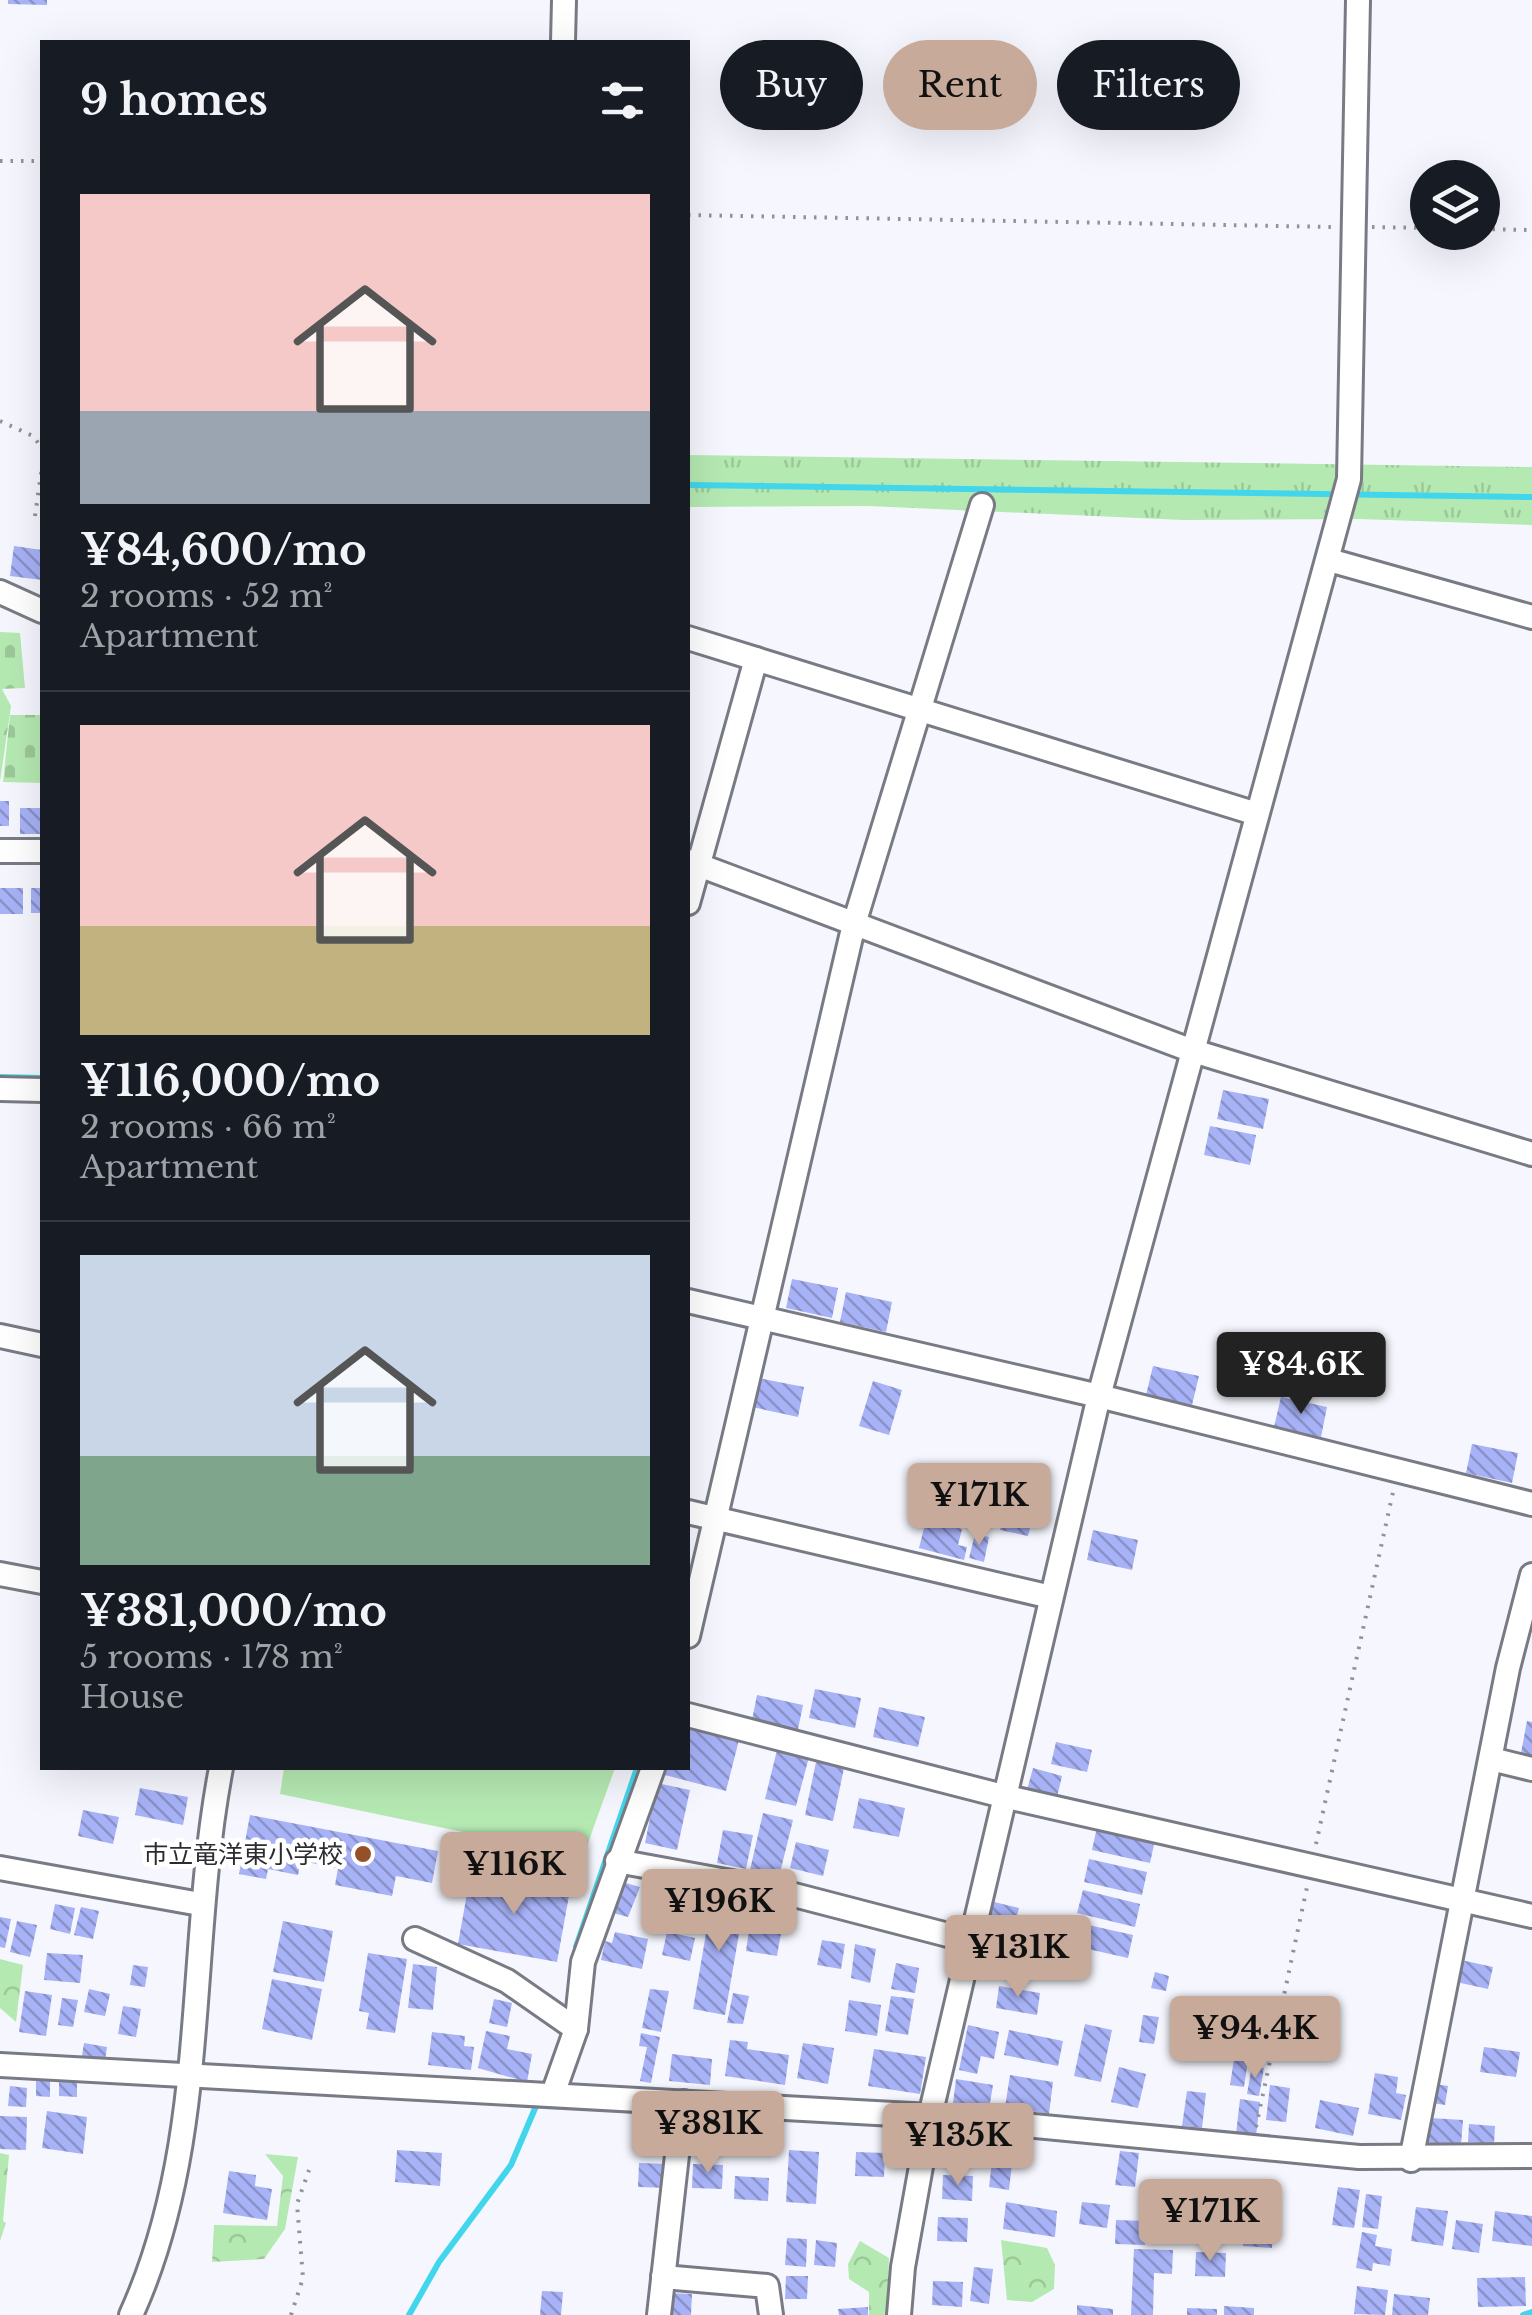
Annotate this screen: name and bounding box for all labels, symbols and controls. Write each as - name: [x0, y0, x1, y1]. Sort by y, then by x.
- chip: Buy: [720, 40, 863, 130]
- chip: Rent: [883, 40, 1037, 130]
- chip: Filters: [1057, 40, 1240, 130]
- icon: filters: [595, 73, 650, 128]
- text: 9 homes: [80, 74, 268, 126]
- map controls: [1410, 160, 1500, 250]
- button: layers: [1410, 160, 1500, 250]
- icon: home: [275, 259, 455, 439]
- text: ¥84,600/mo: [80, 524, 367, 576]
- text: 2 rooms · 52 m²: [80, 576, 333, 616]
- text: Apartment: [80, 616, 258, 656]
- icon: home: [275, 790, 455, 970]
- text: ¥116,000/mo: [80, 1055, 380, 1107]
- text: 2 rooms · 66 m²: [80, 1107, 336, 1147]
- text: Apartment: [80, 1147, 258, 1187]
- icon: home: [275, 1320, 455, 1500]
- pin: ¥84.6K: [1220, 1332, 1382, 1417]
- text: ¥84.6K: [1239, 1344, 1363, 1384]
- pin: ¥171K: [909, 1463, 1049, 1548]
- text: ¥171K: [930, 1475, 1028, 1515]
- text: ¥381,000/mo: [80, 1585, 387, 1637]
- text: 5 rooms · 178 m²: [80, 1637, 343, 1677]
- text: House: [80, 1677, 184, 1717]
- pin: ¥116K: [444, 1832, 584, 1917]
- place label: 市立竜洋東小学校: [143, 1839, 343, 1870]
- marker: 市立竜洋東小学校: [352, 1843, 374, 1865]
- text: ¥116K: [462, 1844, 566, 1884]
- pin: ¥196K: [649, 1869, 789, 1954]
- text: ¥196K: [664, 1881, 774, 1921]
- pin: ¥131K: [948, 1915, 1088, 2000]
- text: ¥131K: [967, 1927, 1069, 1967]
- pin: ¥94.4K: [1174, 1996, 1336, 2081]
- text: ¥94.4K: [1192, 2008, 1318, 2048]
- pin: ¥381K: [638, 2091, 778, 2176]
- text: ¥381K: [654, 2103, 762, 2143]
- pin: ¥135K: [888, 2103, 1028, 2188]
- text: ¥135K: [905, 2115, 1011, 2155]
- pin: ¥171K: [1140, 2179, 1280, 2264]
- text: ¥171K: [1161, 2191, 1259, 2231]

